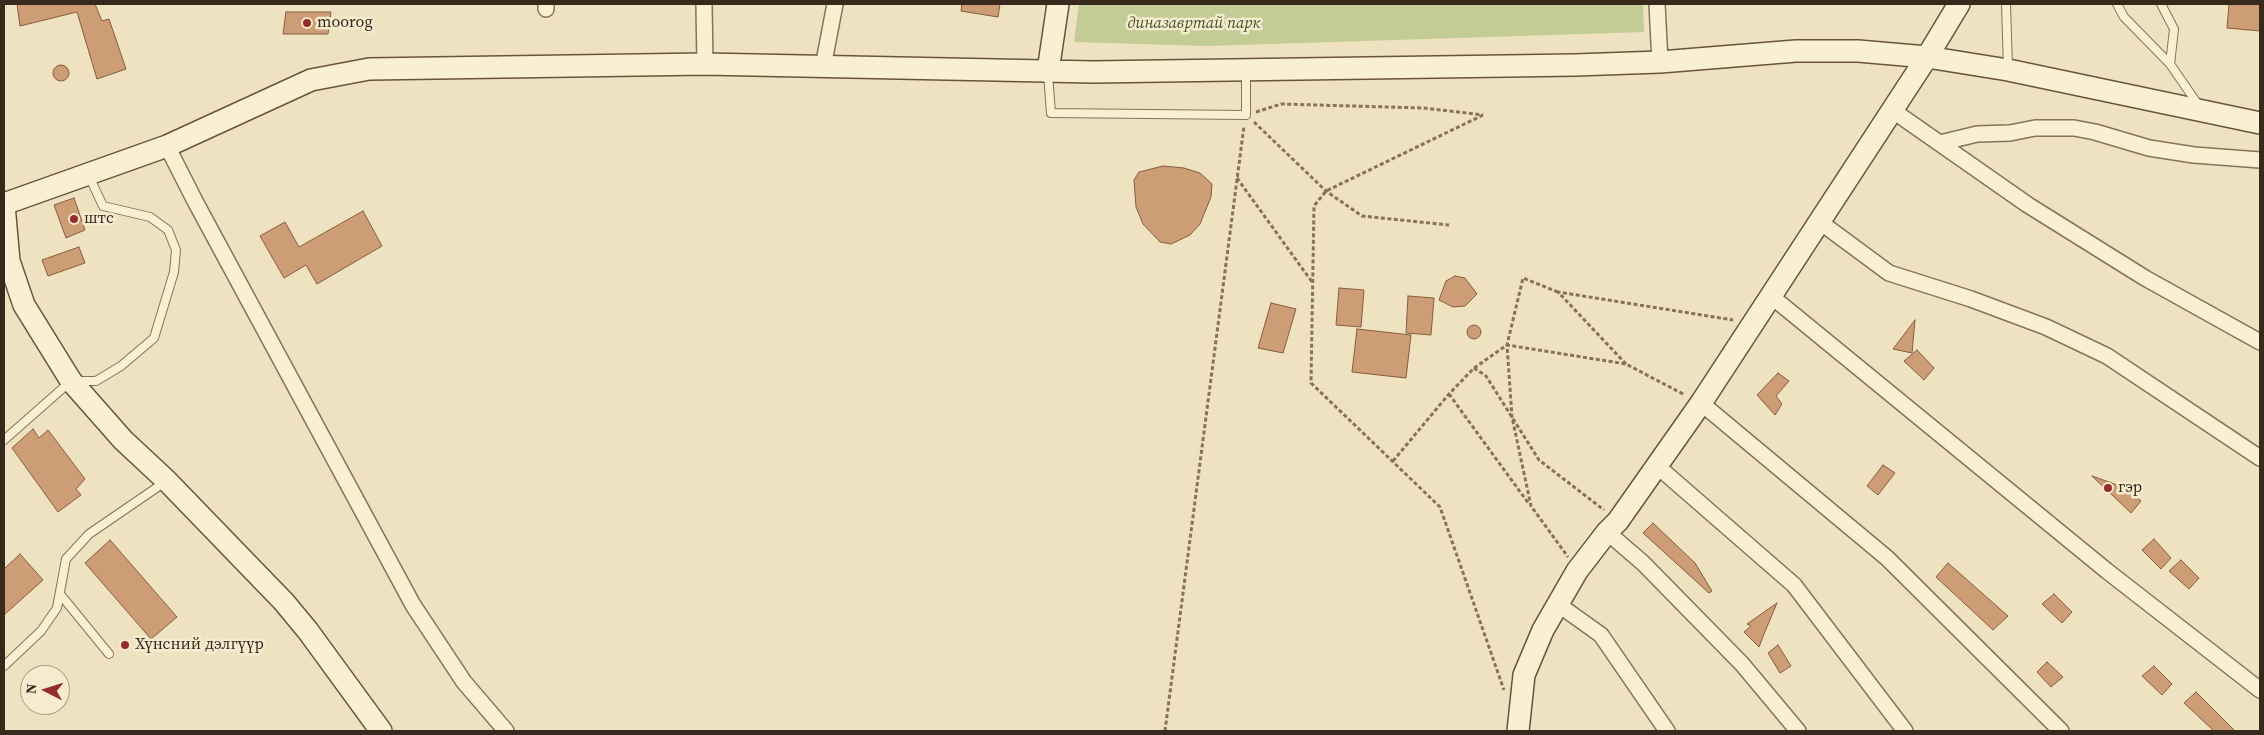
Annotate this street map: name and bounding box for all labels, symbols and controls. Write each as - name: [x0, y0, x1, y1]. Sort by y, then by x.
- place label: moorog: [317, 13, 373, 33]
- park label: диназавртай парк: [1128, 14, 1260, 34]
- marker: moorog: [301, 17, 313, 29]
- place label: штс: [84, 209, 114, 229]
- marker: штс: [68, 213, 80, 225]
- place label: гэр: [2118, 478, 2142, 498]
- marker: гэр: [2102, 482, 2114, 494]
- place label: Хүнсний дэлгүүр: [135, 635, 264, 655]
- marker: Хүнсний дэлгүүр: [119, 639, 131, 651]
- north arrow: [20, 665, 70, 715]
- text: N: [21, 683, 41, 695]

